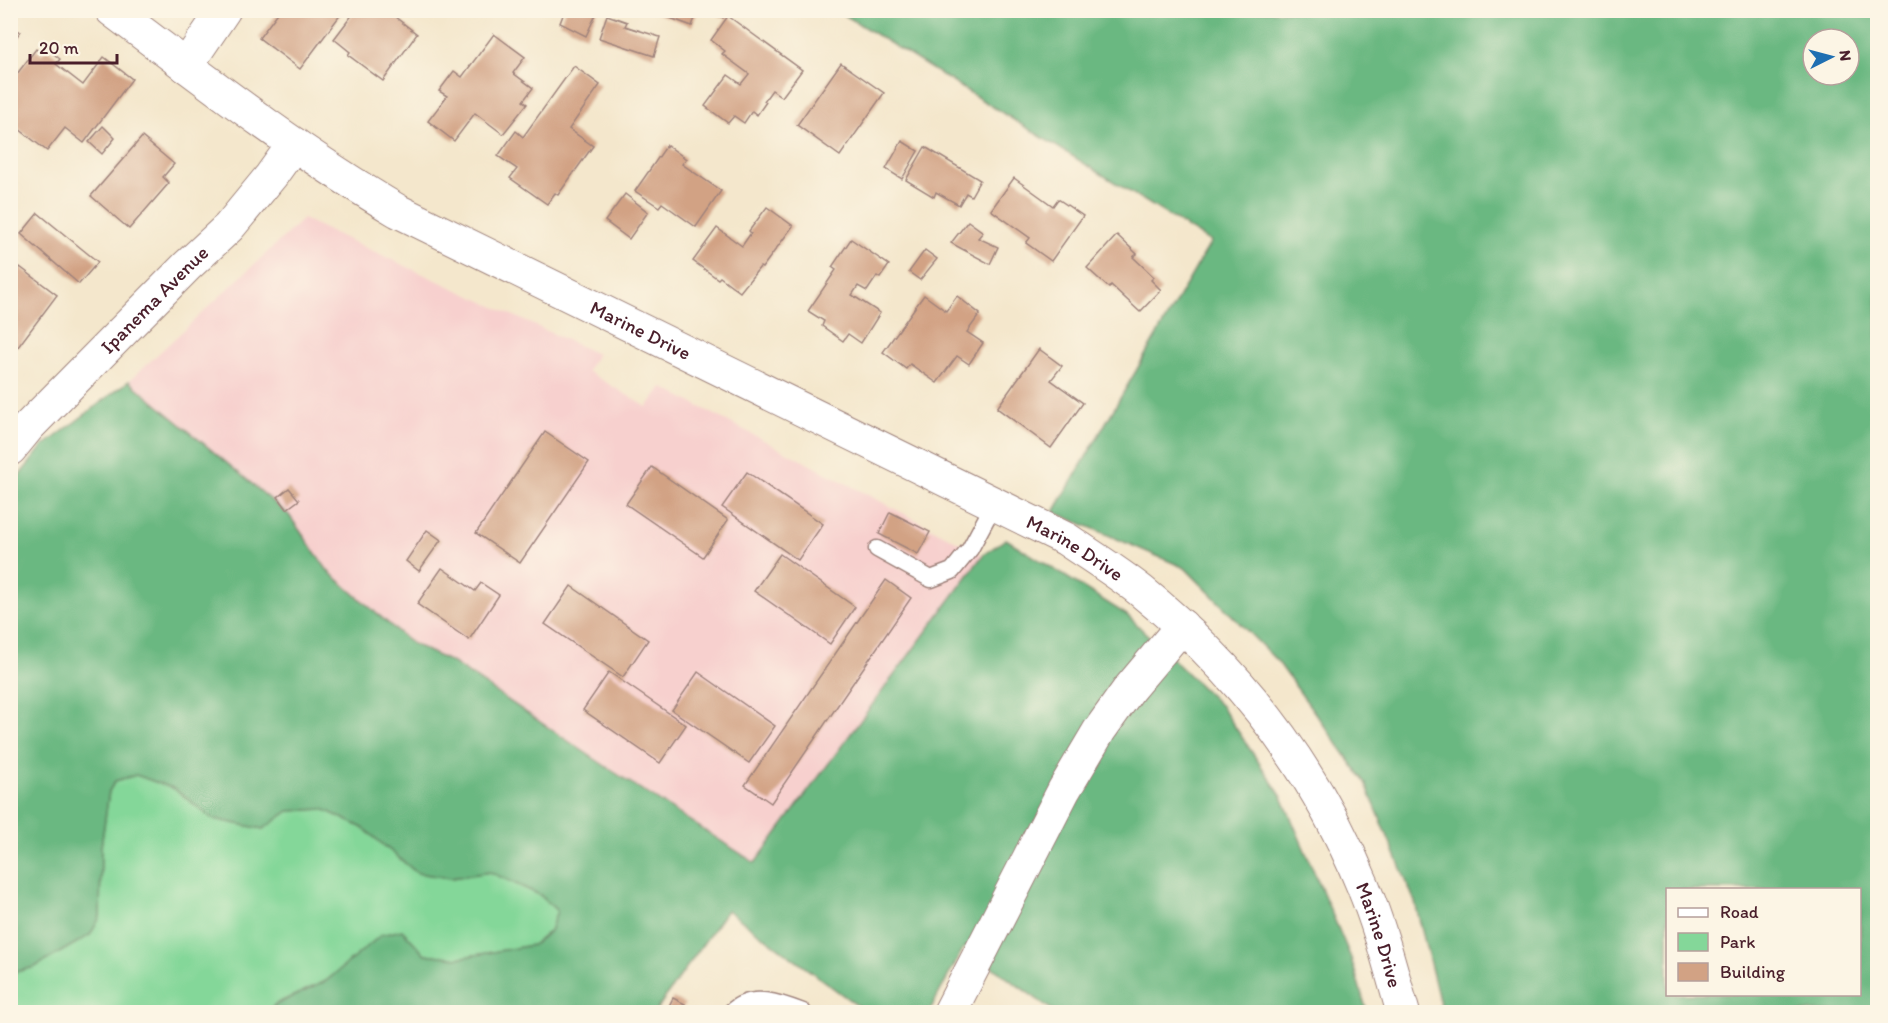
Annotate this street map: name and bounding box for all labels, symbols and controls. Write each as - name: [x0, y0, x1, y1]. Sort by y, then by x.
- scale bar: [30, 27, 117, 65]
- north arrow: [1801, 27, 1861, 87]
- text: 20 m: [39, 37, 79, 59]
- text: N: [1835, 49, 1855, 62]
- street label: Ipanema Avenue: [95, 240, 213, 359]
- street label: Marine Drive: [586, 295, 695, 365]
- street label: Marine Drive: [1023, 509, 1128, 586]
- street label: Marine Drive: [1351, 879, 1407, 990]
- legend: [1666, 888, 1861, 996]
- text: Road: [1720, 901, 1759, 923]
- text: Park: [1720, 931, 1755, 953]
- text: Building: [1720, 961, 1786, 983]

